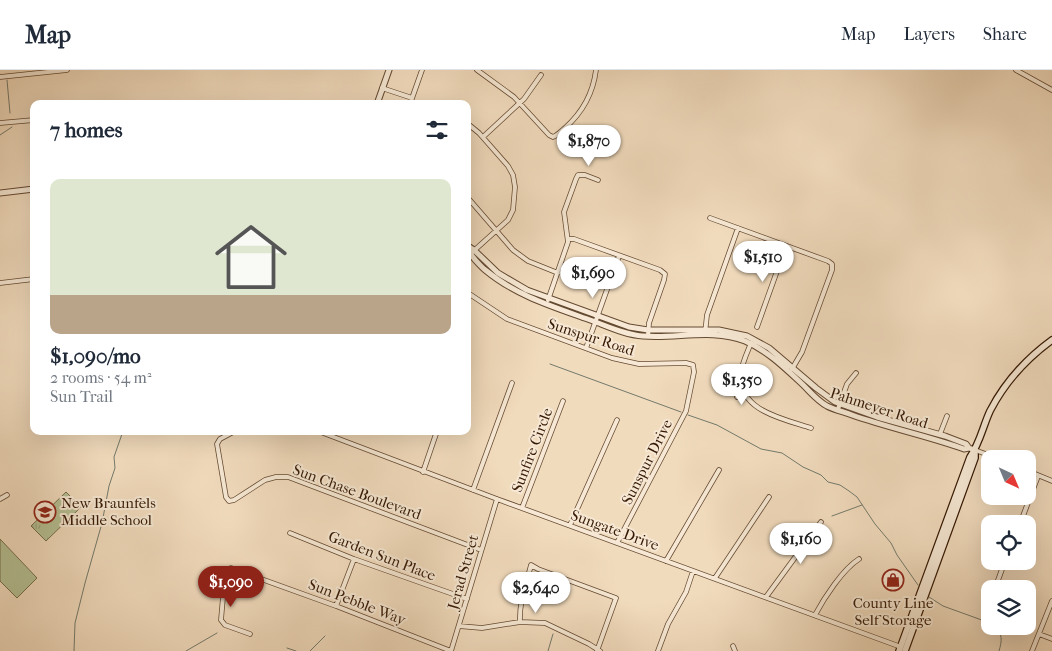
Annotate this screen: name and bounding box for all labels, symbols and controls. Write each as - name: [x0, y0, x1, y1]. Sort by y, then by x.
- text: Map: [25, 21, 71, 49]
- text: Map: [841, 24, 875, 45]
- text: Layers: [903, 24, 955, 45]
- text: Share: [983, 24, 1027, 45]
- icon: filters: [423, 116, 451, 144]
- text: 7 homes: [50, 118, 122, 142]
- pin: $1,870: [548, 124, 630, 167]
- text: $1,870: [568, 131, 610, 150]
- icon: home: [206, 212, 296, 302]
- pin: $1,510: [722, 240, 804, 283]
- text: $1,510: [744, 247, 782, 266]
- pin: $1,690: [552, 256, 634, 299]
- text: $1,690: [571, 263, 615, 282]
- street label: Sunspur Road: [545, 315, 637, 360]
- text: $1,090/mo: [50, 344, 141, 368]
- pin: $1,350: [701, 364, 783, 406]
- text: 2 rooms · 54 m²: [50, 368, 151, 387]
- text: $1,350: [722, 370, 762, 389]
- street label: Pahmeyer Road: [828, 384, 931, 433]
- text: Sun Trail: [50, 387, 113, 406]
- street label: Sunfire Circle: [508, 405, 557, 495]
- street label: Sunspur Drive: [618, 416, 676, 508]
- north arrow: [981, 450, 1036, 505]
- map controls: [981, 450, 1036, 635]
- street label: Sun Chase Boulevard: [290, 460, 424, 524]
- place label: New Braunfels Middle School: [61, 494, 156, 529]
- school or university icon: New Braunfels Middle School: [33, 500, 57, 524]
- street label: Sungate Drive: [568, 506, 662, 554]
- button: locate: [981, 515, 1036, 570]
- pin: $1,160: [760, 522, 842, 565]
- street label: Garden Sun Place: [326, 527, 439, 585]
- text: $1,160: [781, 529, 821, 548]
- street label: Jerad Street: [443, 532, 482, 612]
- pin: $1,090: [190, 566, 272, 608]
- shop icon: County Line Self Storage: [881, 568, 905, 592]
- text: $1,090: [209, 572, 253, 591]
- pin: $2,640: [495, 572, 577, 614]
- street label: Sun Pebble Way: [306, 575, 409, 629]
- text: $2,640: [512, 578, 560, 597]
- button: layers: [981, 580, 1036, 635]
- place label: County Line Self Storage: [853, 594, 934, 629]

